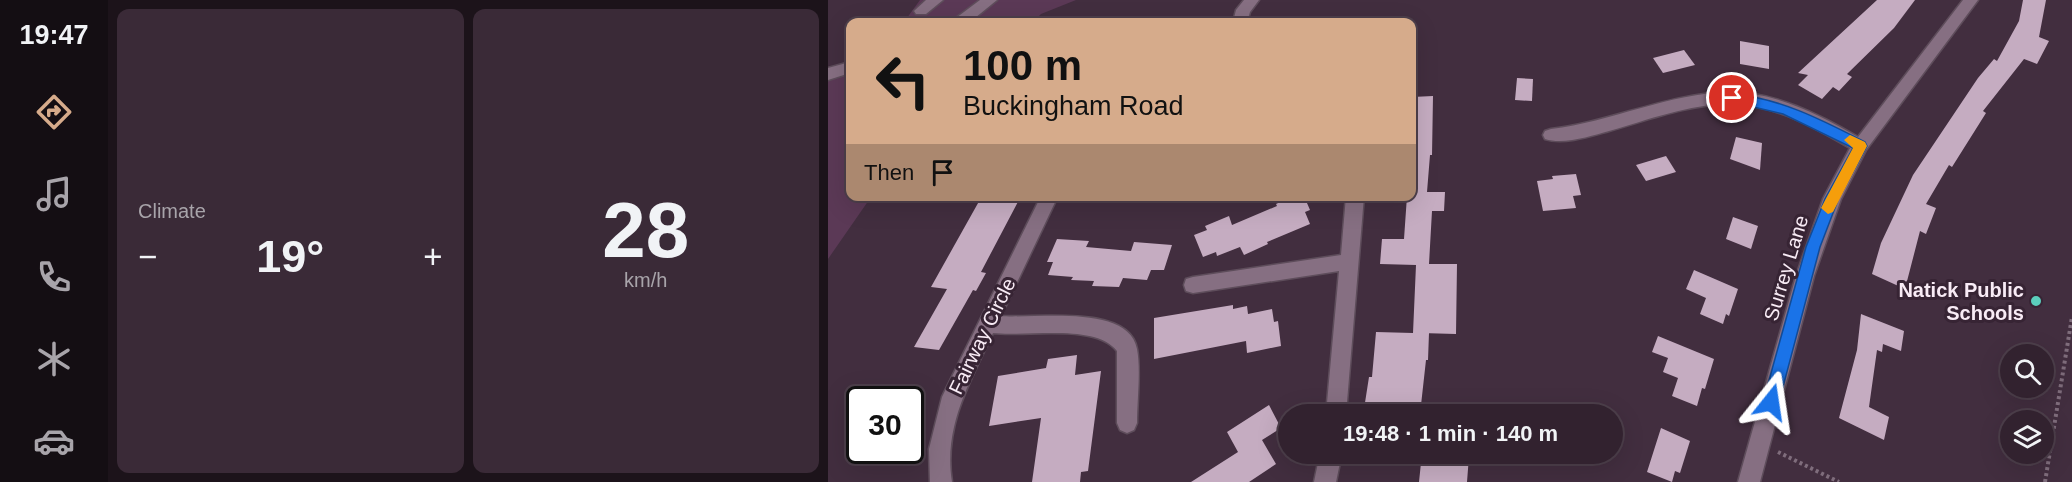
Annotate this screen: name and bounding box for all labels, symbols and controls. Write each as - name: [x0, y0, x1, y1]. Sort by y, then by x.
- text: 19:47: [19, 20, 89, 50]
- icon: left: [864, 42, 942, 120]
- text: 100 m: [963, 42, 1082, 89]
- pin: [1706, 72, 1757, 123]
- icon: arrive: [1715, 81, 1748, 114]
- icon: directions: [33, 91, 75, 133]
- text: Buckingham Road: [963, 91, 1184, 121]
- icon: arrive: [926, 156, 959, 189]
- text: Then: [864, 160, 914, 185]
- icon: music: [33, 173, 75, 215]
- text: 28: [602, 186, 689, 274]
- text: Climate: [138, 200, 206, 222]
- street label: Surrey Lane: [1760, 213, 1812, 323]
- text: 19°: [256, 231, 324, 282]
- text: −: [138, 238, 157, 275]
- text: +: [423, 238, 443, 275]
- icon: phone: [33, 256, 75, 298]
- text: km/h: [624, 269, 667, 291]
- street label: Fairway Circle: [944, 274, 1020, 398]
- place label: Natick Public Schools: [1898, 279, 2024, 324]
- marker: Natick Public Schools: [2029, 294, 2043, 308]
- icon: climate: [33, 338, 75, 380]
- map controls: [2000, 344, 2054, 464]
- button: search: [2000, 344, 2054, 398]
- position arrow: [1739, 370, 1803, 434]
- speed limit sign: 30: [846, 386, 924, 464]
- button: layers: [2000, 410, 2054, 464]
- icon: car: [33, 420, 75, 462]
- text: 19:48 · 1 min · 140 m: [1343, 421, 1558, 446]

